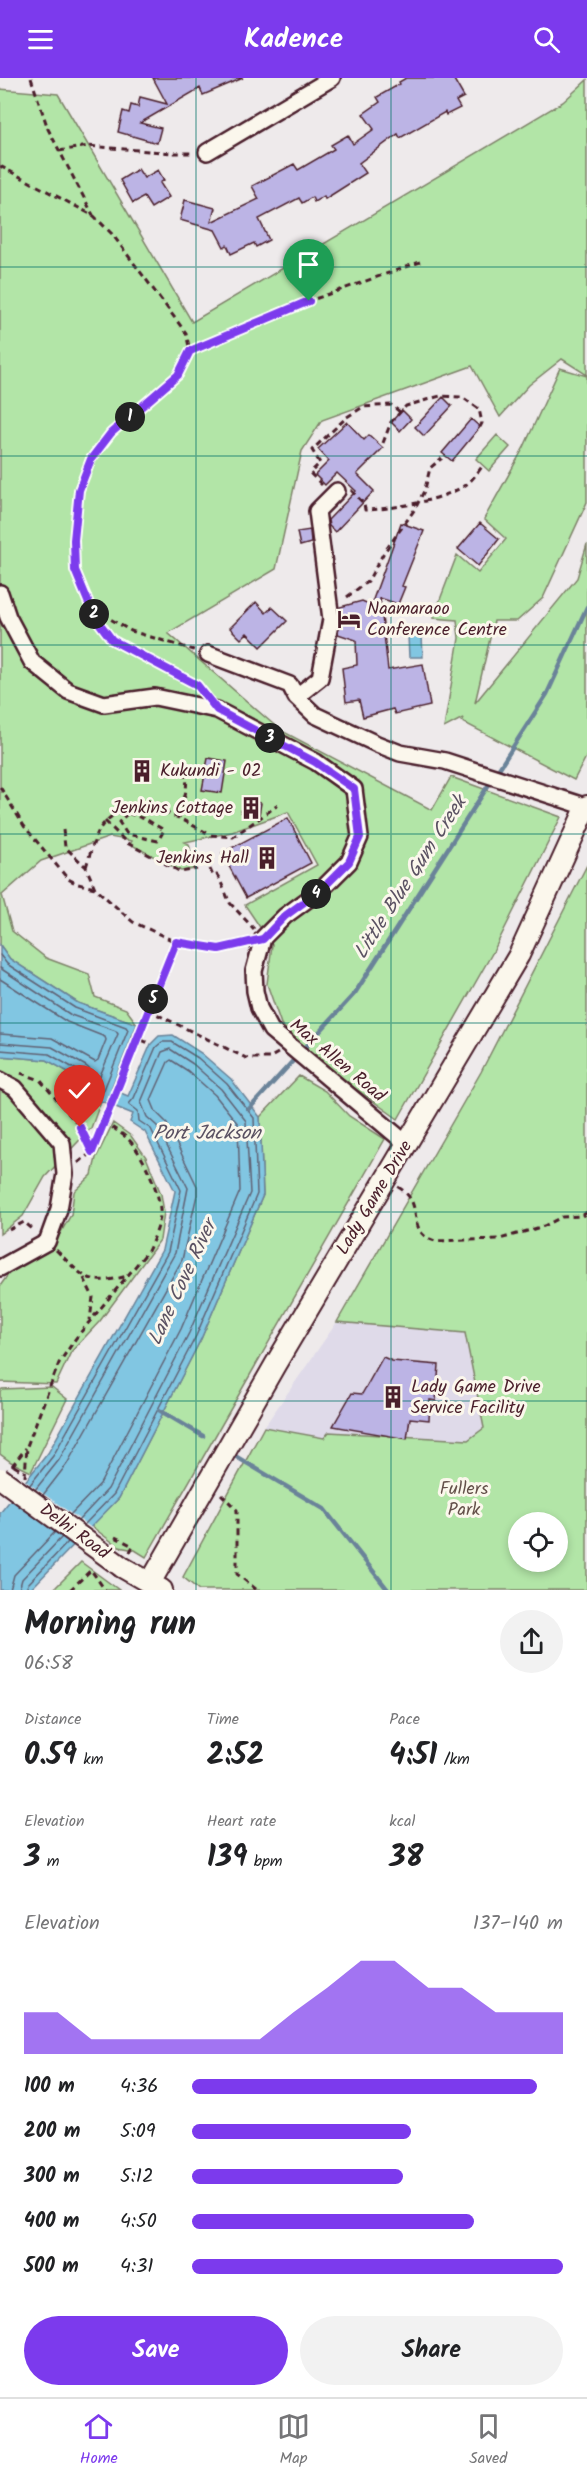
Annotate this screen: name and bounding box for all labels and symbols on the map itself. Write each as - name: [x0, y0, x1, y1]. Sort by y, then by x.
- pin: [283, 239, 334, 301]
- pin: 1: [115, 402, 145, 432]
- place label: Naamaraoo Conference Centre: [367, 595, 507, 645]
- pin: 2: [79, 599, 109, 629]
- hotel icon: Naamaraoo Conference Centre: [336, 606, 362, 632]
- pin: 3: [255, 723, 285, 753]
- place label: Kukundi - 02: [160, 757, 261, 786]
- building icon: Kukundi - 02: [129, 758, 155, 784]
- water label: Little Blue Gum Creek: [346, 788, 477, 966]
- place label: Jenkins Cottage: [112, 794, 233, 823]
- building icon: Jenkins Cottage: [238, 795, 264, 821]
- place label: Jenkins Hall: [156, 844, 250, 873]
- building icon: Jenkins Hall: [254, 845, 280, 871]
- pin: 4: [301, 879, 331, 909]
- pin: 5: [138, 984, 168, 1014]
- street label: Max Allen Road: [282, 1012, 392, 1111]
- pin: [54, 1065, 105, 1127]
- water label: Port Jackson: [153, 1118, 262, 1150]
- street label: Lady Game Drive: [329, 1135, 421, 1261]
- water label: Lane Cove River: [140, 1211, 228, 1351]
- place label: Lady Game Drive Service Facility: [411, 1373, 541, 1423]
- building icon: Lady Game Drive Service Facility: [380, 1384, 406, 1410]
- park label: Fullers Park: [440, 1475, 489, 1525]
- street label: Delhi Road: [33, 1496, 116, 1568]

